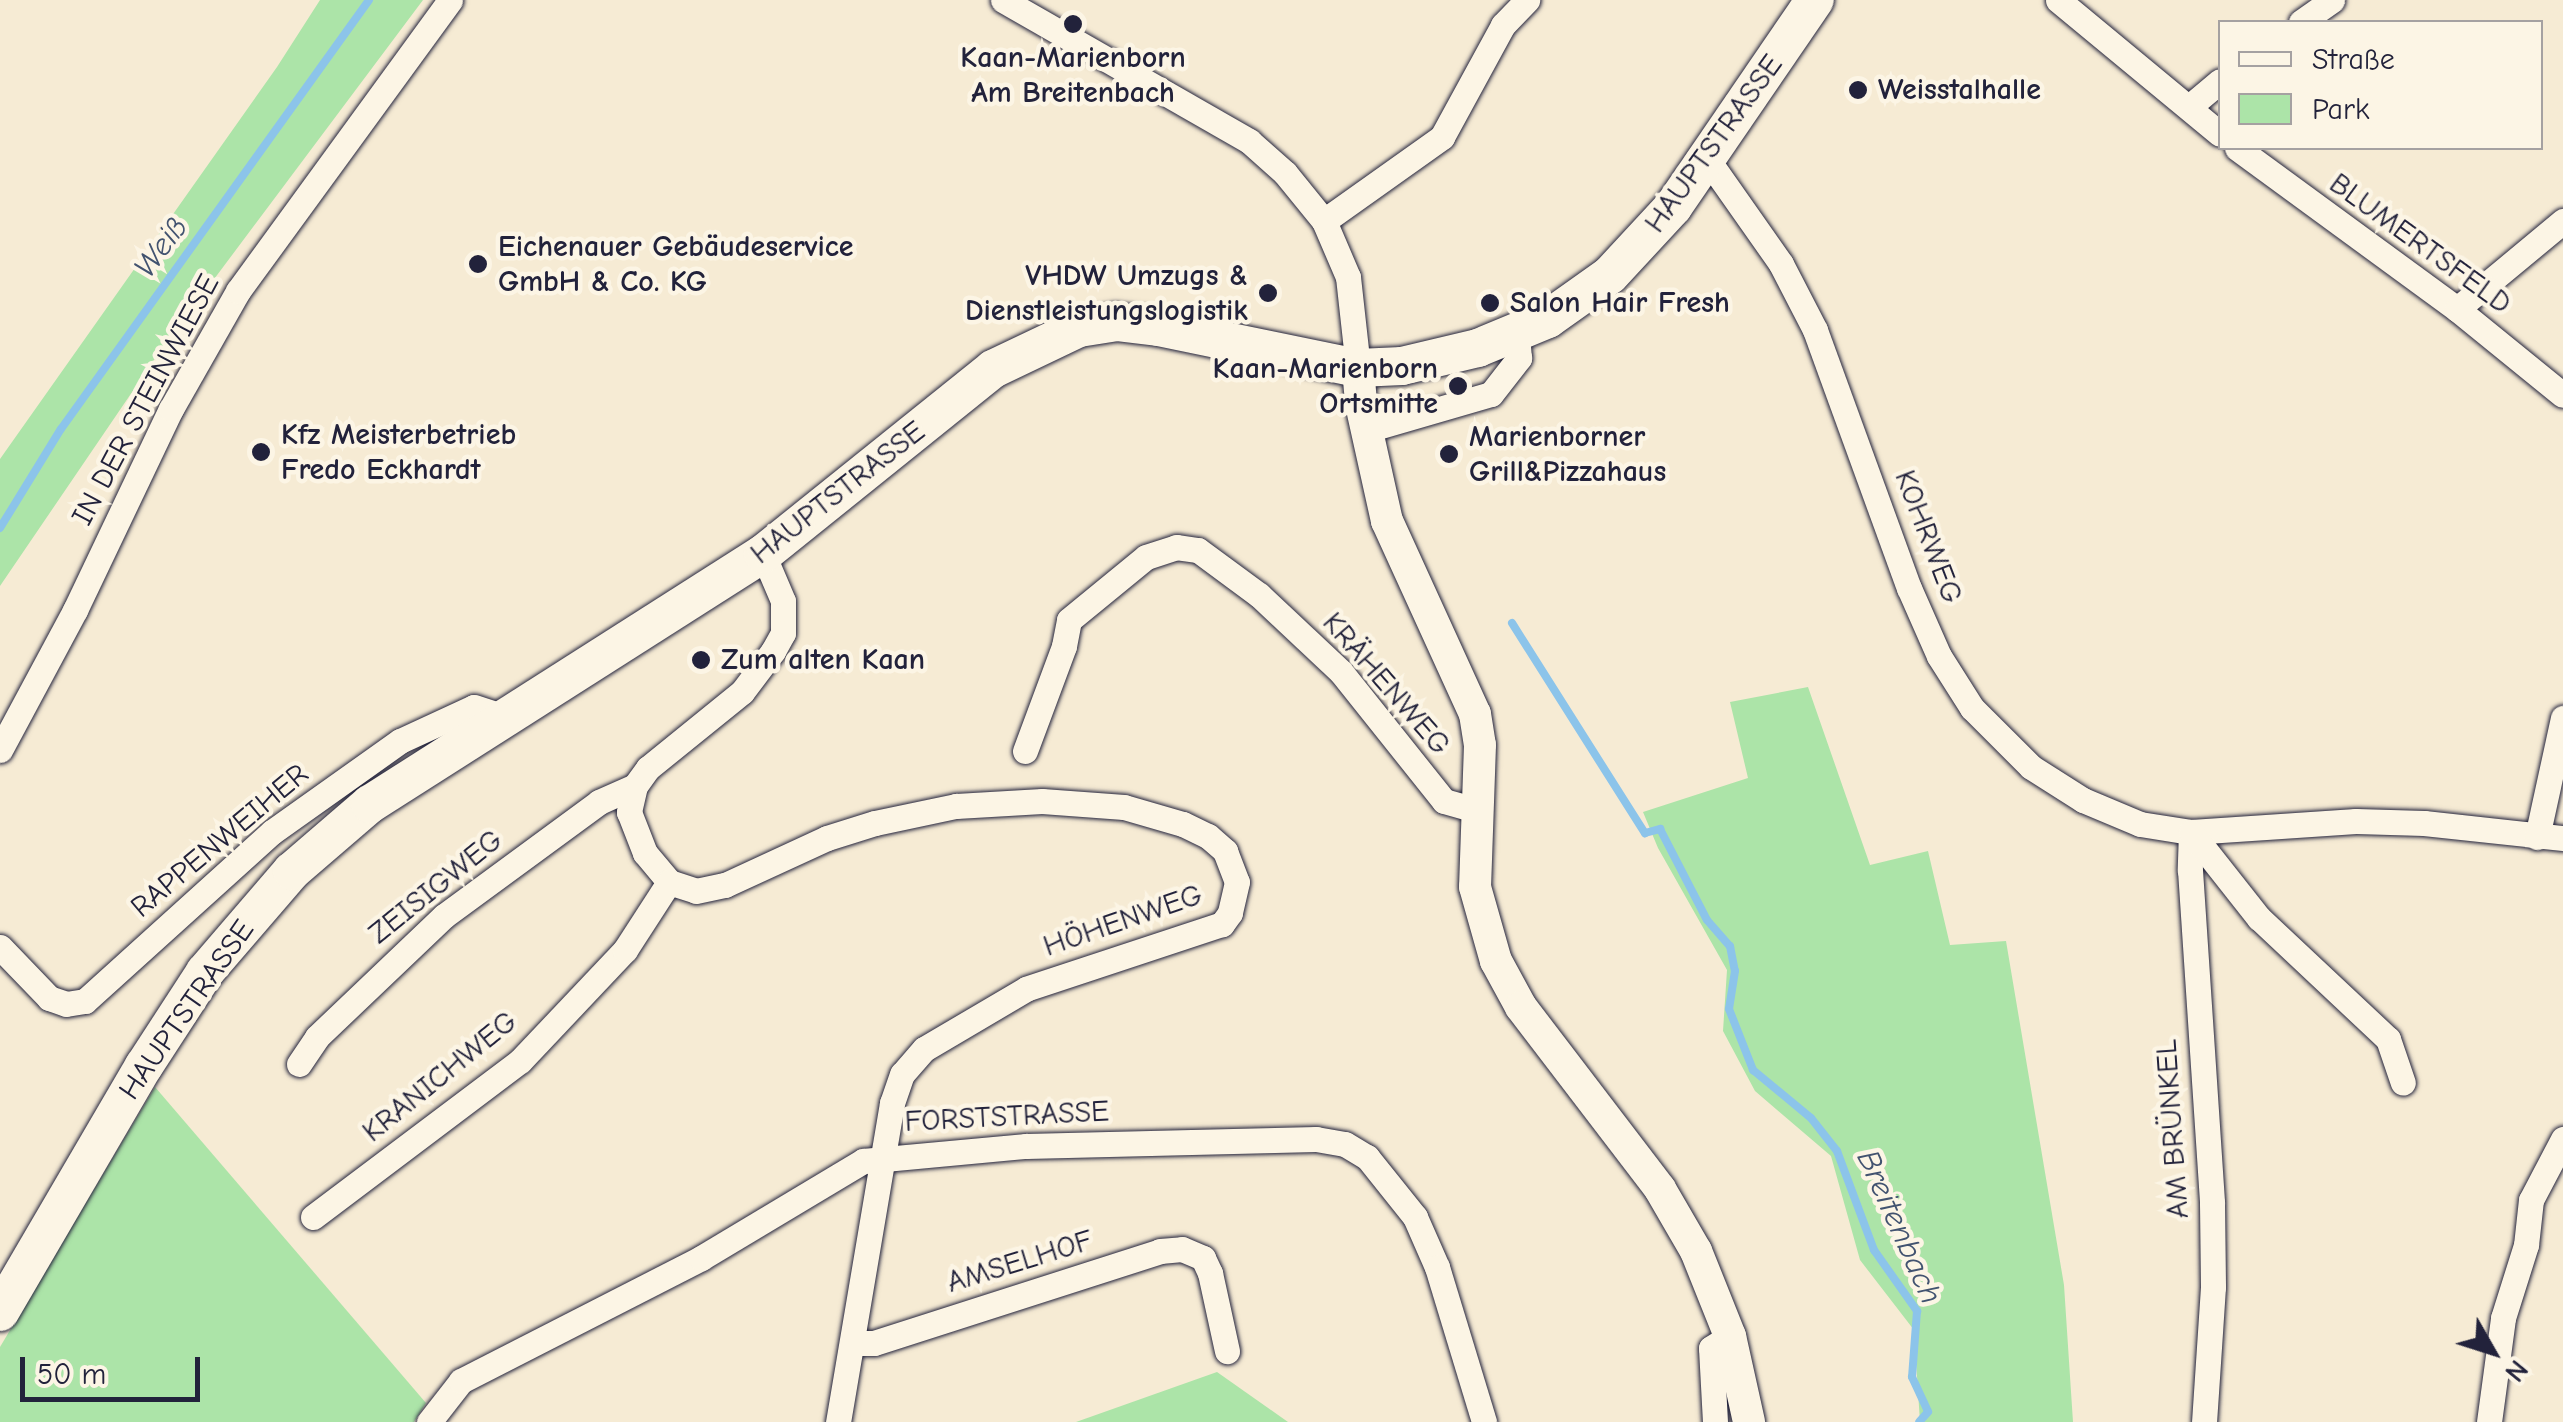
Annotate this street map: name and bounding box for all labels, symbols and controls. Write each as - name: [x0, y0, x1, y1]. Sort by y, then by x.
- marker: Kaan-Marienborn Am Breitenbach: [1062, 13, 1084, 35]
- legend: [2218, 20, 2543, 150]
- place label: Kaan-Marienborn Am Breitenbach: [960, 40, 1186, 110]
- text: Straße: [2312, 42, 2395, 77]
- street label: HAUPTSTRASSE: [1637, 48, 1791, 240]
- place label: Weisstalhalle: [1878, 72, 2041, 108]
- marker: Weisstalhalle: [1847, 79, 1869, 101]
- text: Park: [2312, 92, 2369, 127]
- street label: BLUMERTSFELD: [2322, 166, 2518, 322]
- water label: Weiß: [126, 209, 196, 285]
- place label: Eichenauer Gebäudeservice GmbH & Co. KG: [498, 229, 854, 300]
- marker: Eichenauer Gebäudeservice GmbH & Co. KG: [467, 253, 489, 275]
- place label: VHDW Umzugs & Dienstleistungslogistik: [965, 258, 1248, 328]
- street label: IN DER STEINWIESE: [65, 269, 227, 531]
- marker: VHDW Umzugs & Dienstleistungslogistik: [1257, 282, 1279, 304]
- place label: Salon Hair Fresh: [1510, 285, 1730, 321]
- marker: Salon Hair Fresh: [1479, 292, 1501, 314]
- place label: Kaan-Marienborn Ortsmitte: [1213, 351, 1438, 422]
- marker: Kaan-Marienborn Ortsmitte: [1447, 375, 1469, 397]
- street label: HAUPTSTRASSE: [744, 414, 932, 572]
- place label: Kfz Meisterbetrieb Fredo Eckhardt: [281, 417, 516, 488]
- place label: Marienborner Grill&Pizzahaus: [1469, 419, 1666, 490]
- marker: Kfz Meisterbetrieb Fredo Eckhardt: [250, 441, 272, 463]
- marker: Marienborner Grill&Pizzahaus: [1438, 443, 1460, 465]
- street label: KOHRWEG: [1886, 465, 1970, 609]
- street label: KRÄHENWEG: [1314, 605, 1458, 763]
- place label: Zum alten Kaan: [721, 642, 925, 678]
- marker: Zum alten Kaan: [690, 649, 712, 671]
- street label: RAPPENWEIHER: [124, 756, 316, 926]
- street label: ZEISIGWEG: [362, 822, 510, 952]
- street label: HÖHENWEG: [1039, 877, 1207, 965]
- street label: HAUPTSTRASSE: [112, 913, 262, 1107]
- street label: KRANICHWEG: [356, 1004, 524, 1150]
- street label: AM BRÜNKEL: [2149, 1038, 2197, 1220]
- street label: FORSTSTRASSE: [904, 1094, 1110, 1140]
- water label: Breitenbach: [1848, 1144, 1950, 1310]
- street label: AMSELHOF: [943, 1223, 1097, 1301]
- north arrow: [2443, 1302, 2543, 1402]
- scale bar: [25, 1337, 205, 1399]
- text: N: [2498, 1354, 2535, 1388]
- text: 50 m: [37, 1357, 106, 1392]

